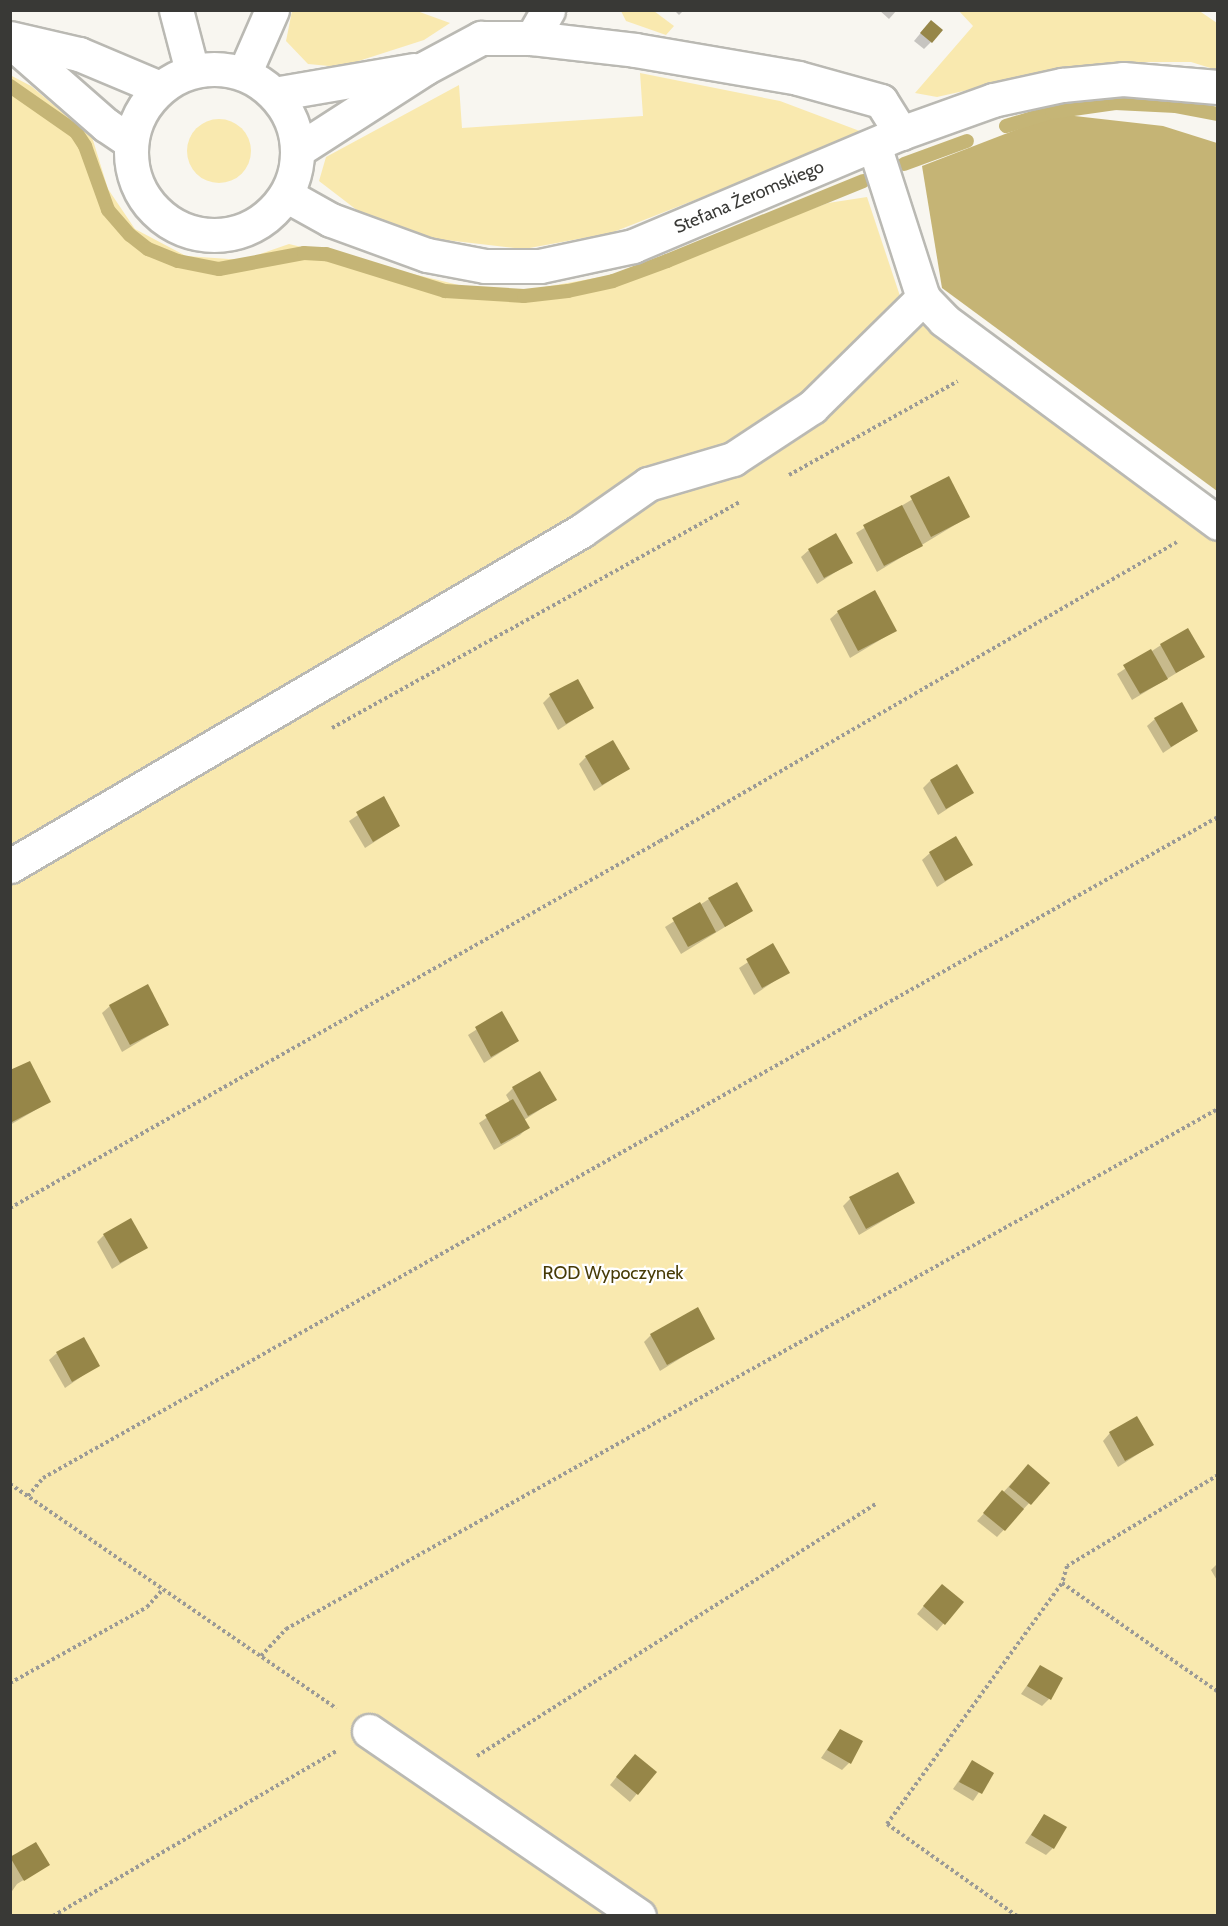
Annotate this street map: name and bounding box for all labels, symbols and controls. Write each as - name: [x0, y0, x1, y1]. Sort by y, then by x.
- street label: Stefana Żeromskiego: [671, 156, 827, 238]
- park label: ROD Wypoczynek: [543, 1262, 683, 1284]

